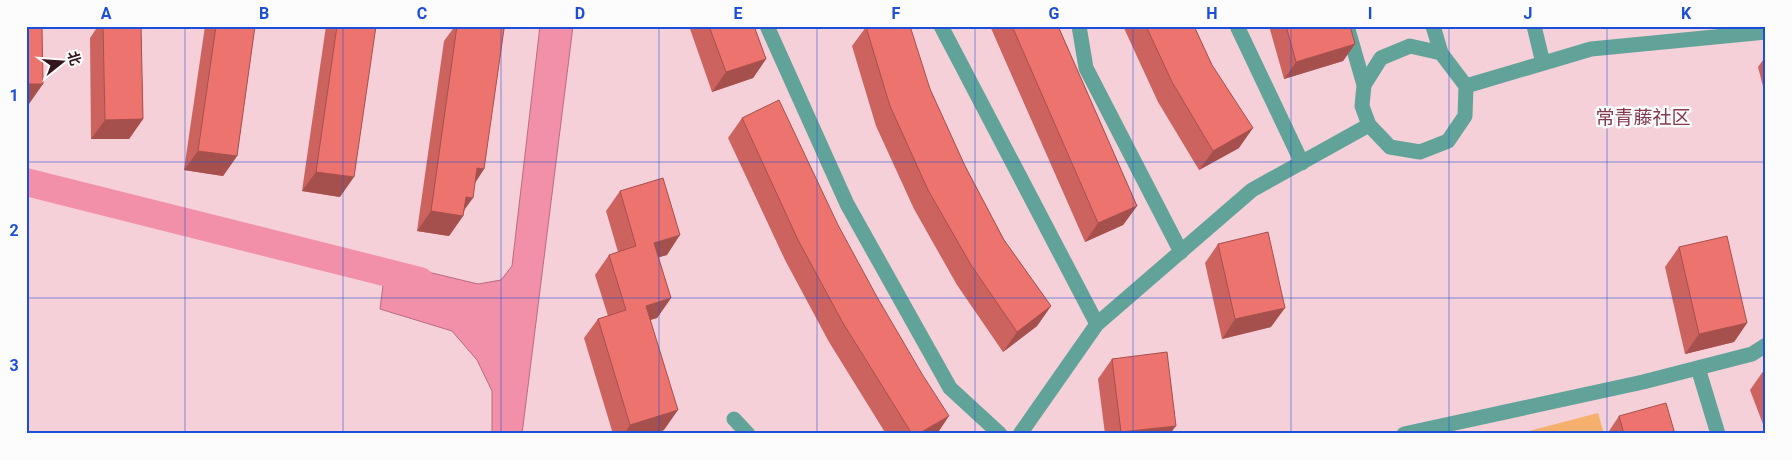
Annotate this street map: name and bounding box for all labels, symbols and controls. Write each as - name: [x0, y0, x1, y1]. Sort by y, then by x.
- text: A: [101, 4, 112, 23]
- text: B: [259, 4, 269, 23]
- text: C: [417, 4, 427, 23]
- text: D: [575, 4, 585, 23]
- text: E: [734, 4, 743, 23]
- text: F: [892, 4, 901, 23]
- text: G: [1049, 4, 1060, 23]
- text: H: [1206, 4, 1218, 23]
- text: I: [1368, 4, 1372, 23]
- text: J: [1524, 4, 1532, 23]
- text: K: [1681, 4, 1692, 23]
- north arrow: [38, 38, 88, 88]
- text: 北: [65, 49, 84, 67]
- text: 1: [9, 86, 19, 105]
- district label: 常青藤社区: [1595, 106, 1691, 129]
- text: 2: [9, 221, 19, 240]
- text: 3: [9, 356, 19, 375]

